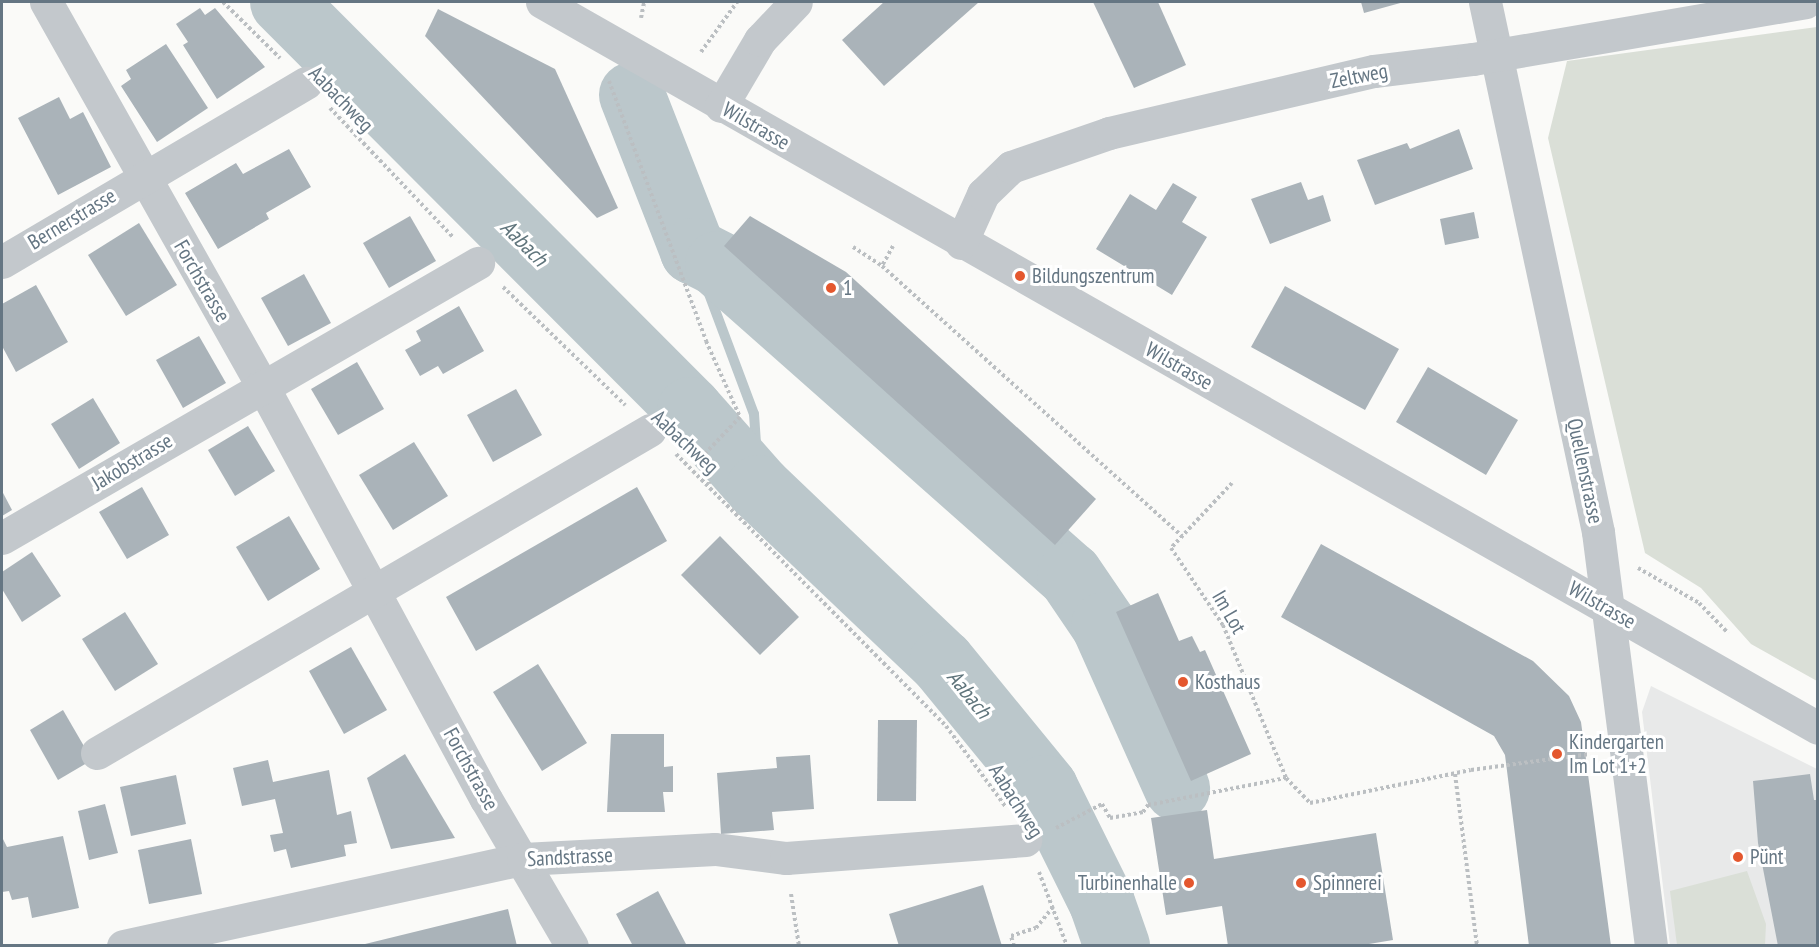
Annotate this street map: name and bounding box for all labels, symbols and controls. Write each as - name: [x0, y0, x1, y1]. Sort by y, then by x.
- street label: Zeltweg: [1328, 58, 1390, 94]
- street label: Aabachweg: [303, 61, 379, 137]
- street label: Wilstrasse: [718, 97, 794, 155]
- street label: Bernerstrasse: [24, 183, 120, 255]
- water label: Aabach: [495, 214, 553, 272]
- street label: Forchstrasse: [169, 236, 235, 326]
- place label: Bildungszentrum: [1032, 263, 1154, 289]
- marker: Bildungszentrum: [1013, 269, 1027, 283]
- place label: 1: [843, 275, 852, 301]
- marker: 1: [824, 281, 838, 295]
- street label: Wilstrasse: [1141, 337, 1217, 395]
- street label: Aabachweg: [646, 405, 724, 479]
- street label: Quellenstrasse: [1562, 416, 1608, 526]
- street label: Jakobstrasse: [87, 428, 177, 496]
- street label: Wilstrasse: [1564, 576, 1640, 634]
- street label: Im Lot: [1207, 586, 1251, 638]
- water label: Aabach: [941, 664, 997, 724]
- place label: Kosthaus: [1195, 669, 1260, 695]
- marker: Kosthaus: [1176, 675, 1190, 689]
- street label: Forchstrasse: [438, 723, 504, 815]
- place label: Kindergarten Im Lot 1+2: [1569, 729, 1664, 779]
- marker: Kindergarten Im Lot 1+2: [1550, 747, 1564, 761]
- street label: Aabachweg: [983, 759, 1049, 843]
- street label: Sandstrasse: [527, 842, 613, 872]
- place label: Pünt: [1750, 844, 1784, 870]
- marker: Pünt: [1731, 850, 1745, 864]
- place label: Turbinenhalle: [1078, 870, 1177, 896]
- place label: Spinnerei: [1313, 870, 1382, 896]
- marker: Turbinenhalle: [1182, 876, 1196, 890]
- marker: Spinnerei: [1294, 876, 1308, 890]

